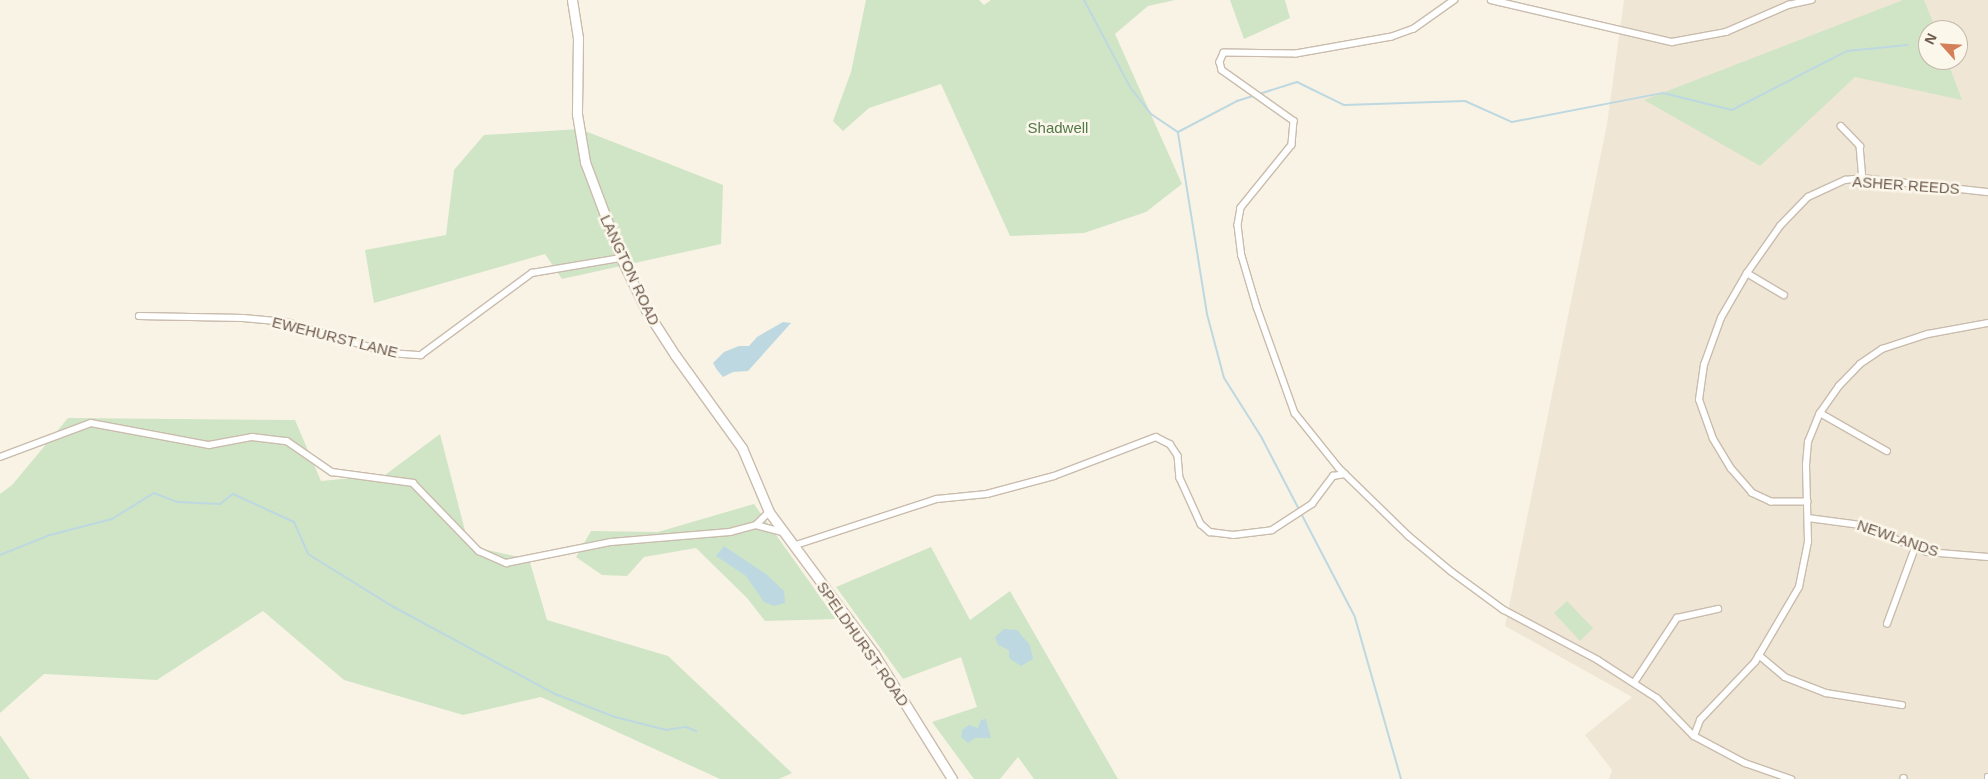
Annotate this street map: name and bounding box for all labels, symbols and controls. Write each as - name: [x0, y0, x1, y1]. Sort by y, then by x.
- north arrow: [1918, 20, 1968, 70]
- text: N: [1921, 31, 1940, 47]
- park label: Shadwell: [1028, 119, 1088, 137]
- street label: ASHER REEDS: [1852, 172, 1960, 198]
- street label: LANGTON ROAD: [597, 212, 663, 328]
- street label: EWEHURST LANE: [270, 313, 400, 361]
- street label: NEWLANDS: [1855, 516, 1941, 560]
- street label: SPELDHURST ROAD: [813, 578, 913, 710]

